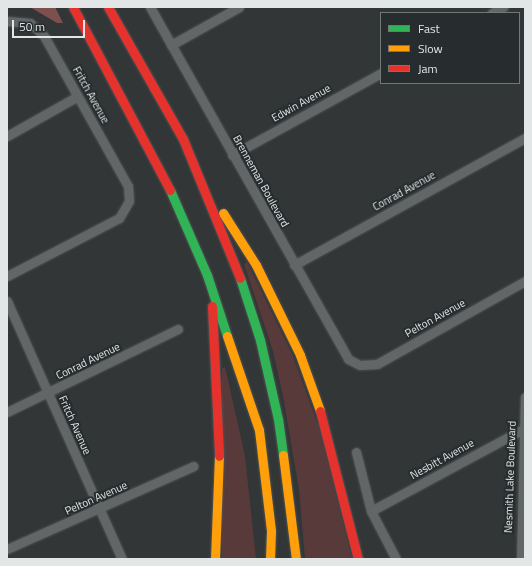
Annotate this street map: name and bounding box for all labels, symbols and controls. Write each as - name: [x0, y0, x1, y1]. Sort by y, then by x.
- scale bar: [14, 12, 87, 38]
- legend: [380, 12, 520, 84]
- text: 50 m: [19, 17, 45, 36]
- text: Fast: [418, 19, 440, 38]
- text: Slow: [418, 39, 443, 58]
- text: Jam: [418, 59, 438, 78]
- street label: Fritch Avenue: [70, 64, 112, 126]
- street label: Edwin Avenue: [269, 81, 333, 125]
- street label: Brenneman Boulevard: [230, 133, 292, 229]
- street label: Conrad Avenue: [370, 168, 438, 214]
- street label: Pelton Avenue: [403, 296, 467, 340]
- street label: Conrad Avenue: [54, 340, 122, 382]
- street label: Fritch Avenue: [56, 393, 94, 457]
- street label: Nesmith Lake Boulevard: [501, 421, 519, 533]
- street label: Nesbitt Avenue: [408, 436, 476, 482]
- street label: Pelton Avenue: [63, 478, 129, 518]

